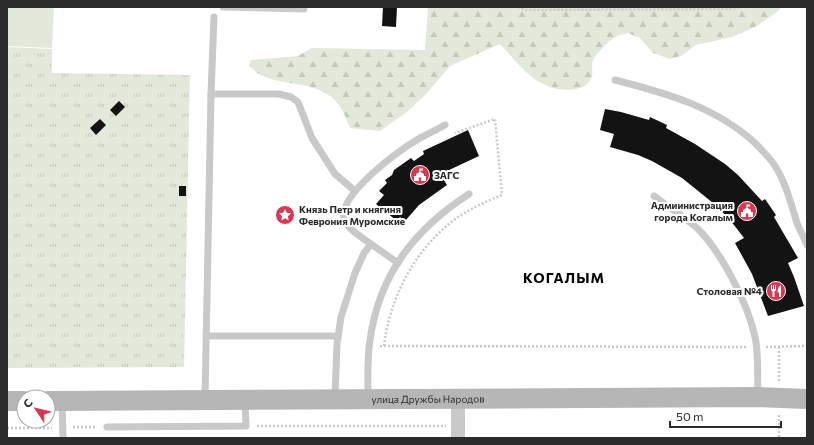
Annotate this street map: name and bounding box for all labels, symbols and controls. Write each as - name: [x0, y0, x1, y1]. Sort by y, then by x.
- public building icon: ЗАГС: [409, 164, 431, 186]
- place label: ЗАГС: [434, 169, 460, 181]
- place label: Адмиинистрация города Когалым: [651, 199, 734, 223]
- public building icon: Адмиинистрация города Когалым: [736, 200, 758, 222]
- place label: Князь Петр и княгиня Феврония Муромские: [299, 203, 405, 227]
- place icon: Князь Петр и княгиня Феврония Муромские: [274, 204, 296, 226]
- district label: КОГАЛЫМ: [523, 269, 605, 286]
- restaurant icon: Столовая №4: [765, 280, 787, 302]
- place label: Столовая №4: [697, 285, 762, 297]
- north arrow: [16, 389, 56, 429]
- street label: улица Дружбы Народов: [372, 393, 484, 405]
- text: С: [20, 396, 35, 410]
- scale bar: [670, 403, 781, 429]
- text: 50 m: [676, 409, 704, 423]

